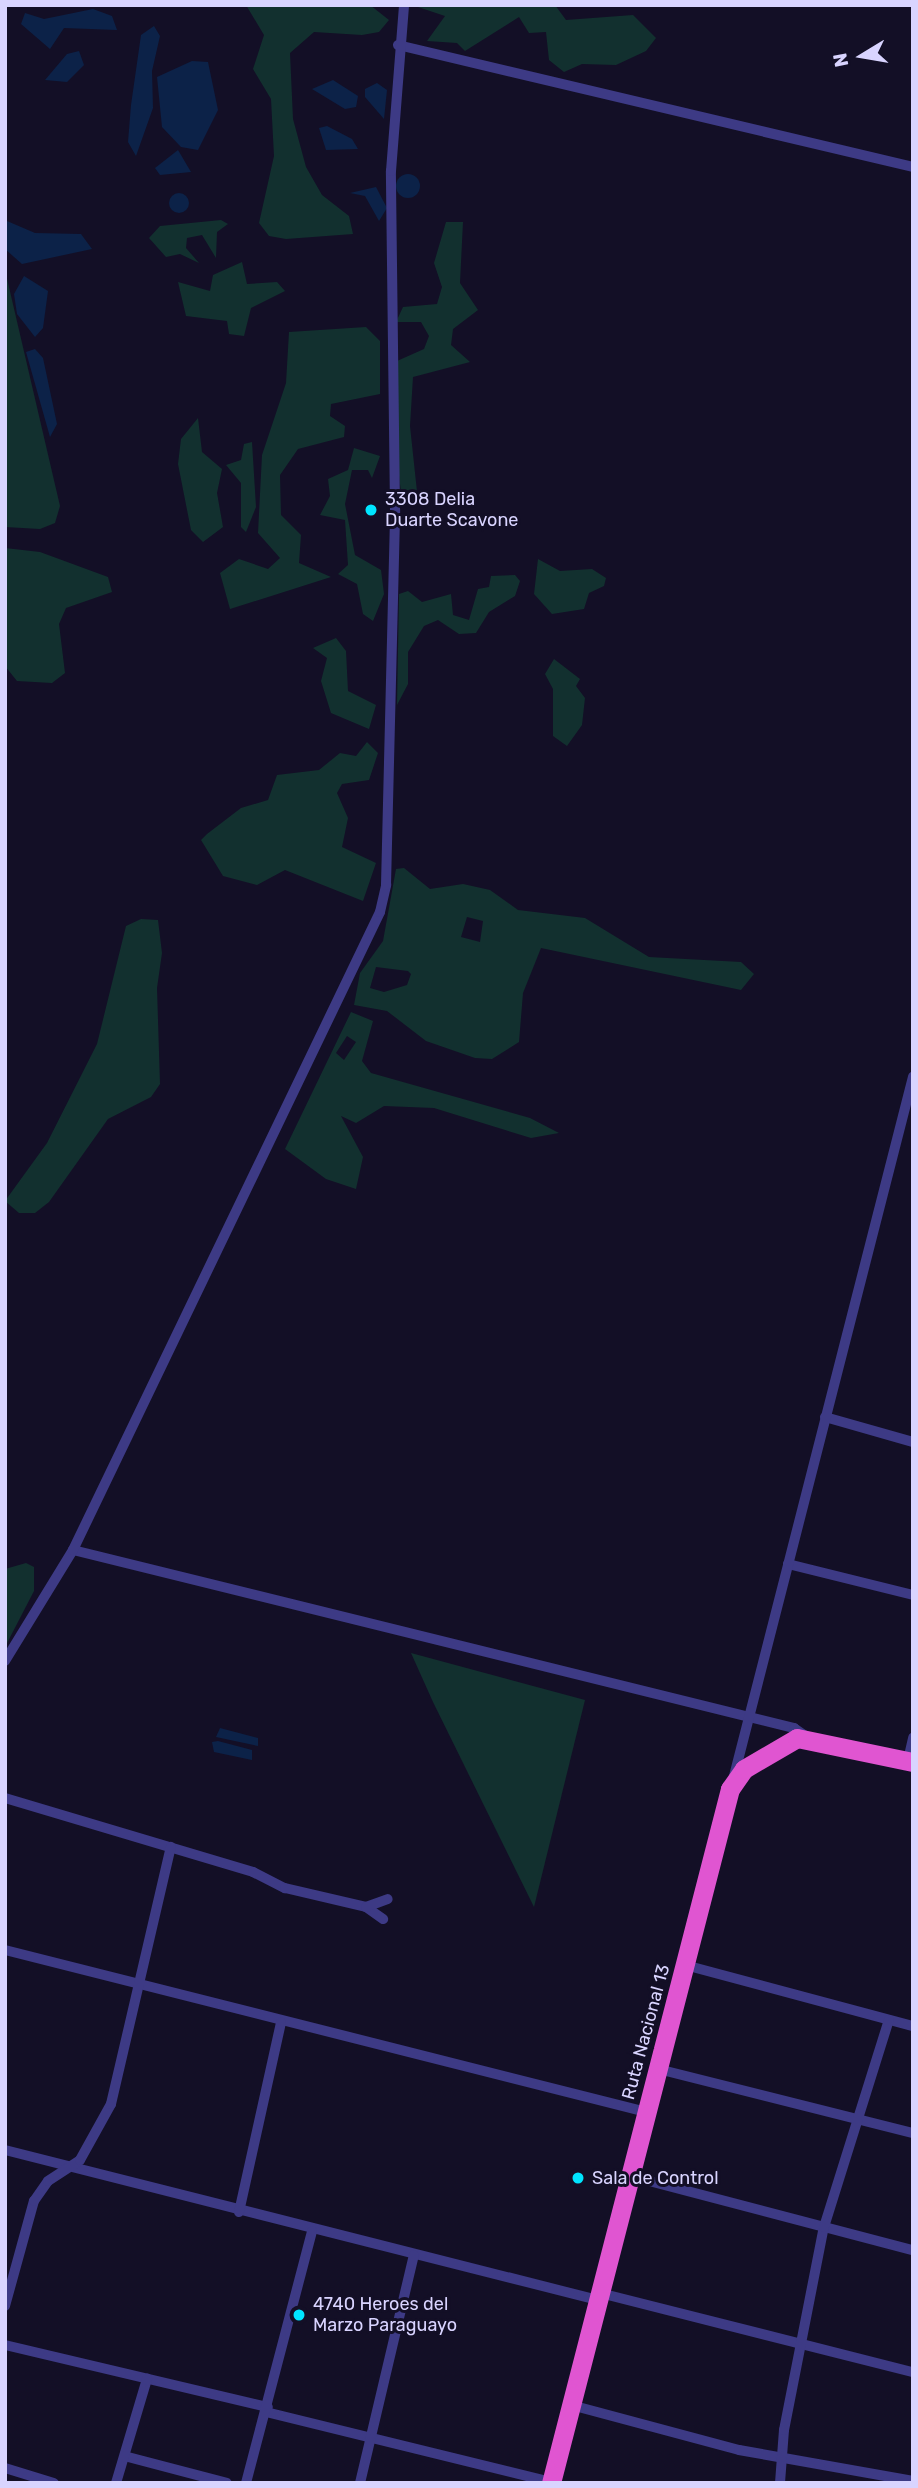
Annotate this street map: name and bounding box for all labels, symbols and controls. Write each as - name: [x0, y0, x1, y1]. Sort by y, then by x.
- north arrow: [827, 21, 897, 91]
- text: N: [828, 51, 853, 69]
- place label: 3308 Delia Duarte Scavone: [385, 489, 518, 532]
- marker: 3308 Delia Duarte Scavone: [363, 502, 379, 518]
- street label: Ruta Nacional 13: [618, 1962, 674, 2102]
- place label: Sala de Control: [592, 2167, 719, 2189]
- marker: Sala de Control: [570, 2170, 586, 2186]
- place label: 4740 Heroes del Marzo Paraguayo: [313, 2294, 457, 2336]
- marker: 4740 Heroes del Marzo Paraguayo: [291, 2307, 307, 2323]

